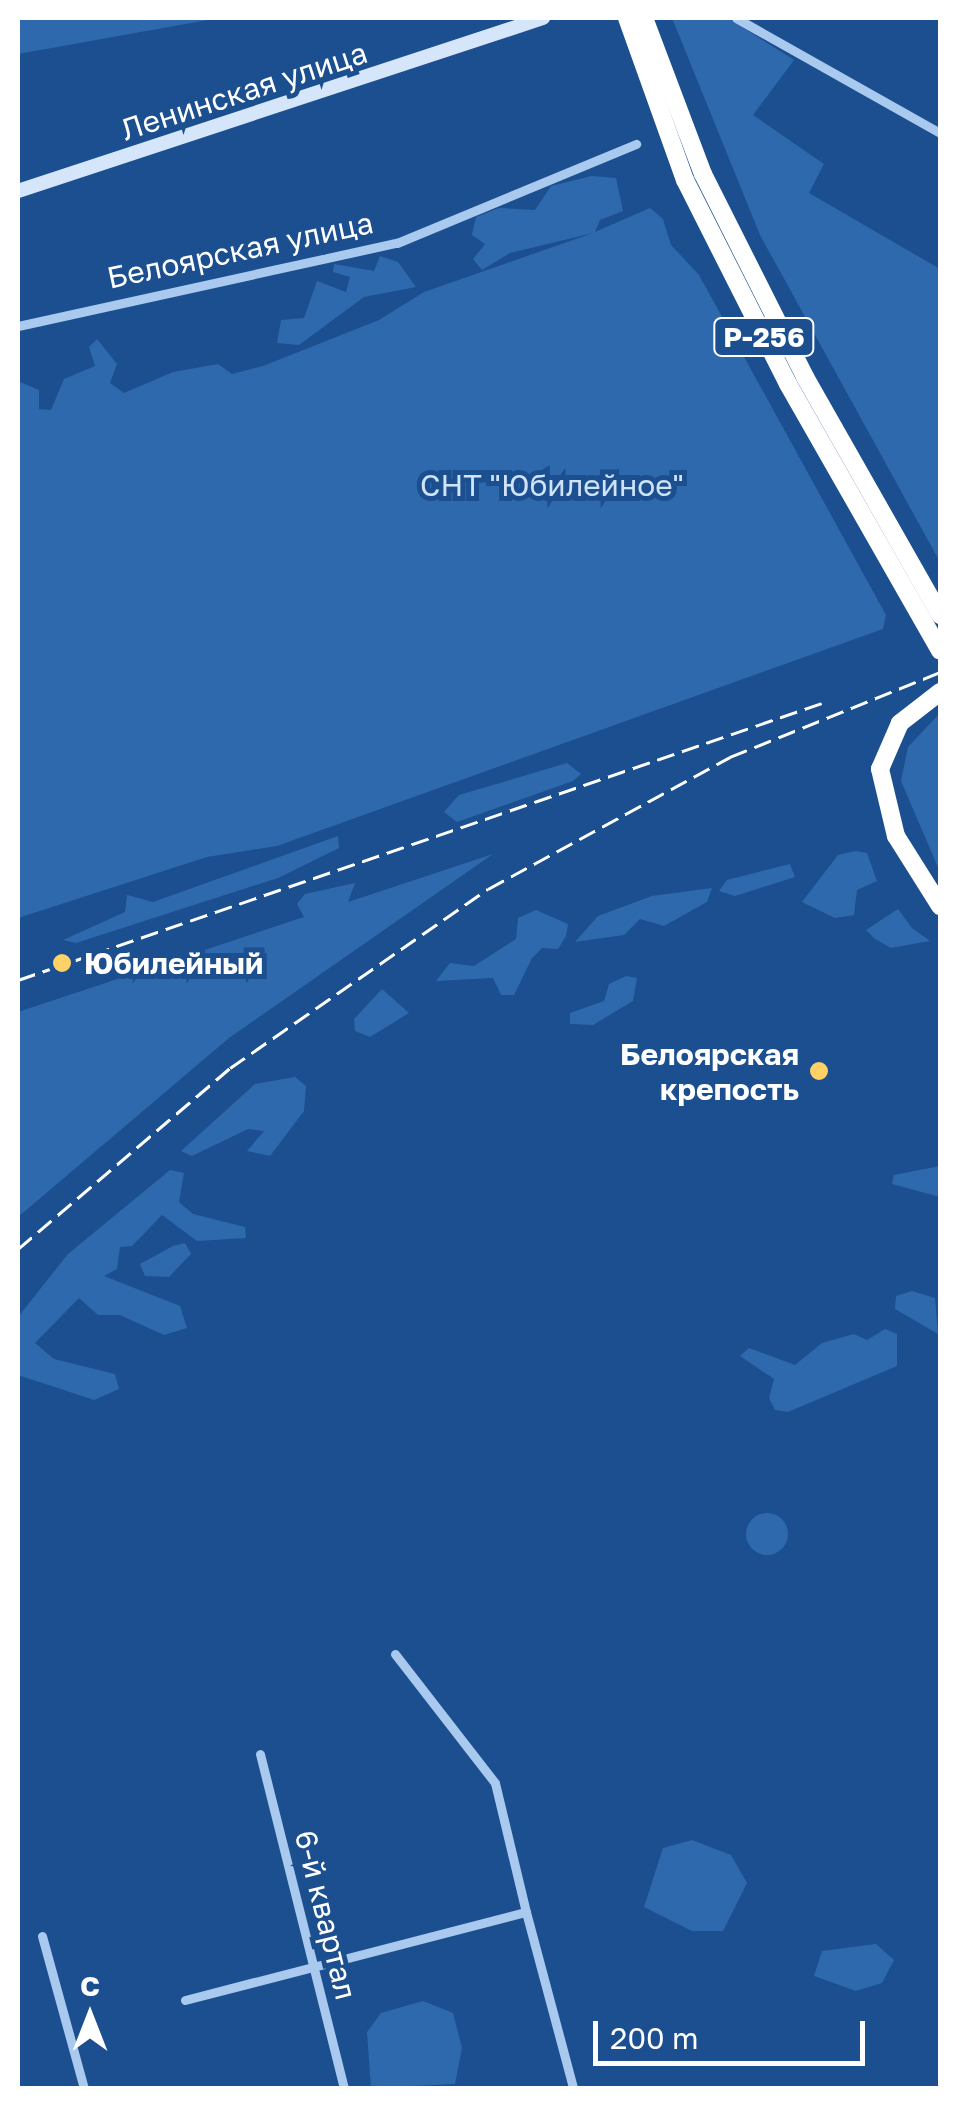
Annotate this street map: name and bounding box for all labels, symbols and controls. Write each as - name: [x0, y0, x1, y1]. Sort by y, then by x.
- street label: Ленинская улица: [116, 34, 372, 148]
- street label: Белоярская улица: [104, 204, 376, 296]
- road number: Р-256: [712, 314, 816, 360]
- park label: СНТ "Юбилейное": [420, 467, 684, 503]
- place label: Юбилейный: [84, 945, 263, 981]
- marker: Юбилейный: [49, 950, 75, 976]
- place label: Белоярская крепость: [620, 1036, 799, 1106]
- marker: Белоярская крепость: [808, 1060, 830, 1082]
- street label: 6-й квартал: [288, 1827, 364, 2003]
- north arrow: [40, 1966, 140, 2066]
- text: С: [80, 1969, 100, 2002]
- scale bar: [598, 2001, 870, 2063]
- text: 200 m: [610, 2020, 699, 2056]

